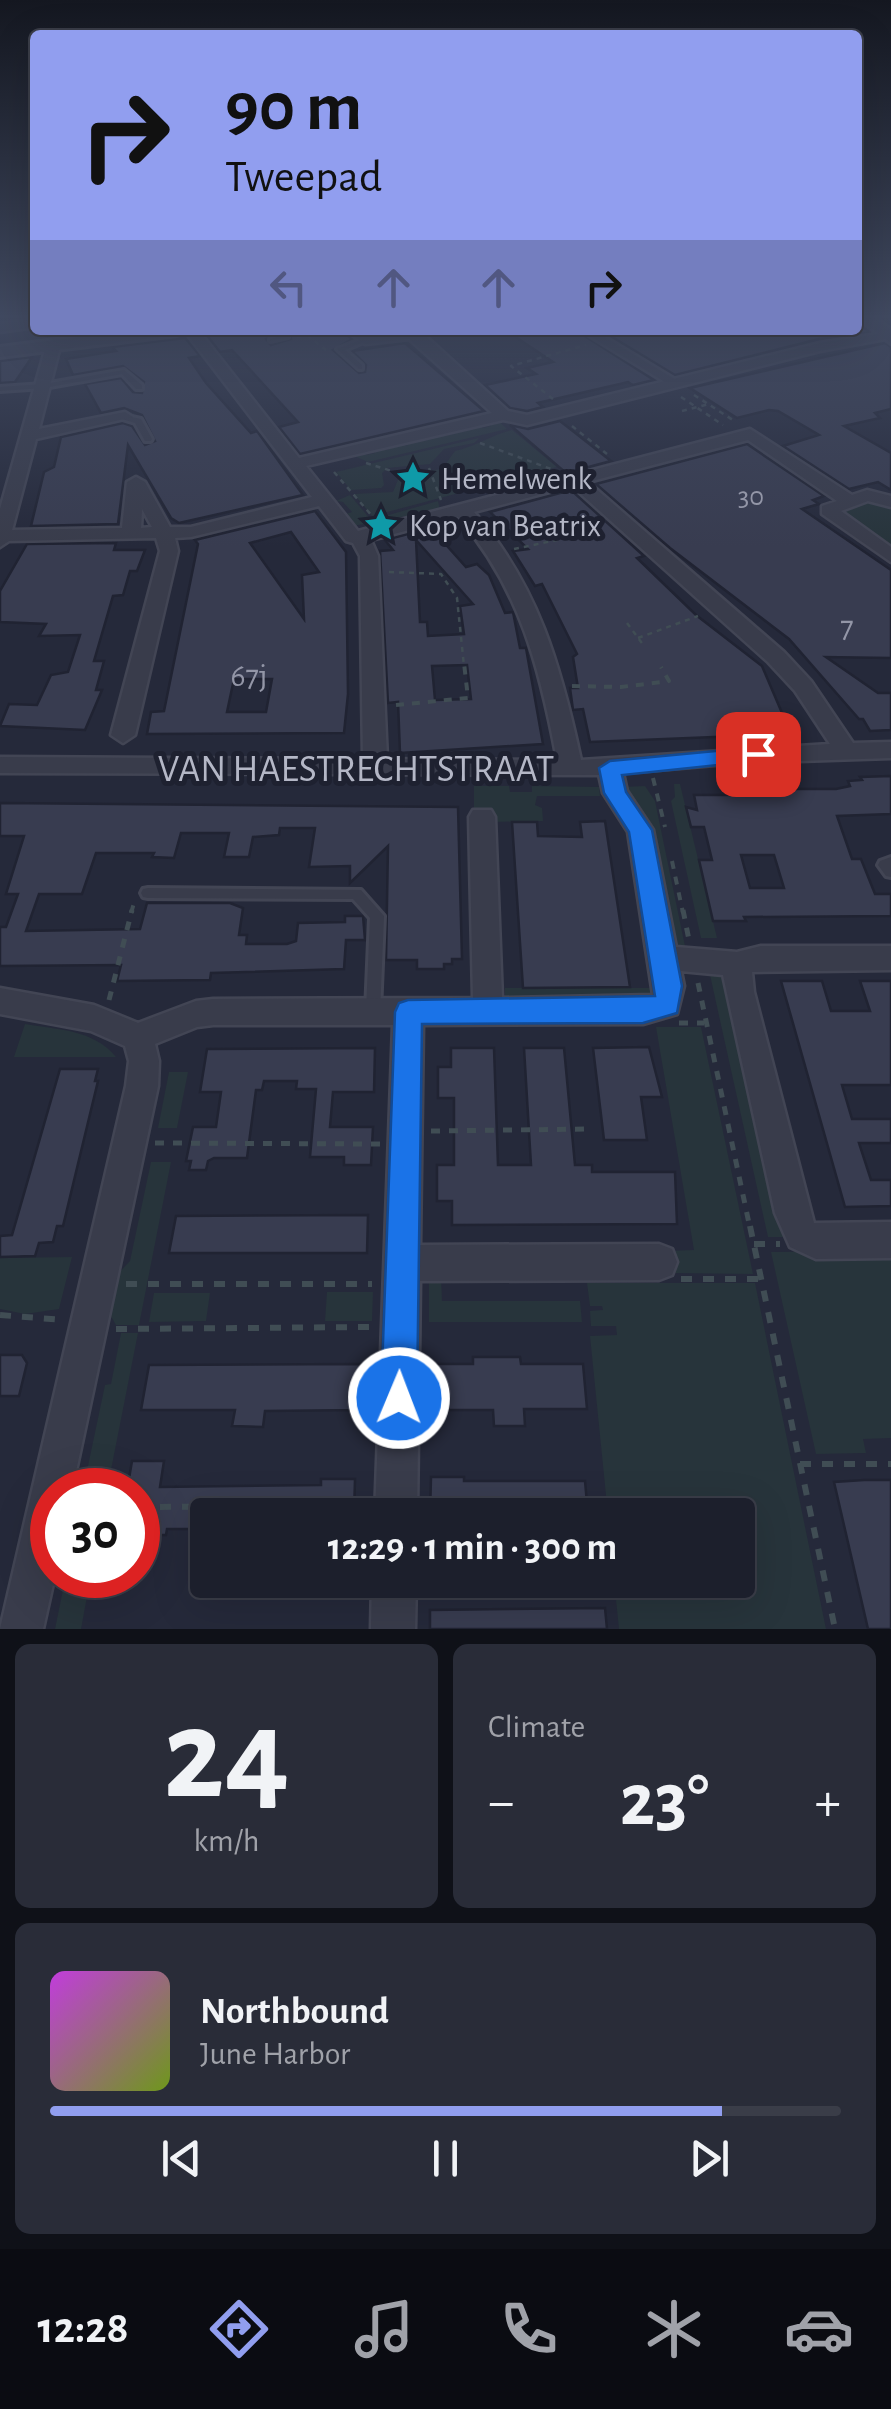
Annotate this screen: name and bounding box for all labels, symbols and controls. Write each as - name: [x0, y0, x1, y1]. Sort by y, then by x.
- icon: right: [60, 70, 190, 200]
- text: 90 m: [225, 73, 362, 143]
- text: Tweepad: [225, 155, 382, 200]
- icon: left: [261, 260, 316, 315]
- icon: ahead: [366, 260, 421, 315]
- icon: ahead: [471, 260, 526, 315]
- icon: right: [576, 260, 631, 315]
- place icon: Hemelwenk: [394, 459, 432, 497]
- place label: Hemelwenk: [441, 463, 593, 495]
- house number: 30: [738, 483, 764, 511]
- place icon: Kop van Beatrix: [362, 506, 400, 544]
- place label: Kop van Beatrix: [409, 510, 601, 542]
- house number: 7: [840, 611, 854, 643]
- house number: 67j: [231, 660, 267, 692]
- pin: [716, 712, 801, 797]
- icon: arrive: [731, 727, 786, 782]
- street label: VAN HAESTRECHTSTRAAT: [158, 751, 554, 789]
- position arrow: [347, 1346, 451, 1450]
- speed limit sign: 30: [30, 1468, 160, 1598]
- text: 12:29 · 1 min · 300 m: [328, 1529, 617, 1567]
- text: 24: [163, 1692, 290, 1822]
- text: Climate: [488, 1711, 585, 1743]
- text: 23°: [620, 1764, 709, 1839]
- text: −: [488, 1775, 514, 1830]
- text: +: [815, 1775, 841, 1830]
- text: km/h: [193, 1825, 260, 1857]
- text: Northbound: [200, 1993, 389, 2031]
- text: June Harbor: [200, 2038, 350, 2070]
- icon: previous: [154, 2131, 209, 2186]
- icon: pause: [418, 2131, 473, 2186]
- icon: next: [682, 2131, 737, 2186]
- icon: directions: [204, 2294, 274, 2364]
- icon: music: [349, 2294, 419, 2364]
- icon: phone: [494, 2294, 564, 2364]
- icon: climate: [639, 2294, 709, 2364]
- icon: car: [784, 2294, 854, 2364]
- text: 12:28: [37, 2306, 129, 2351]

